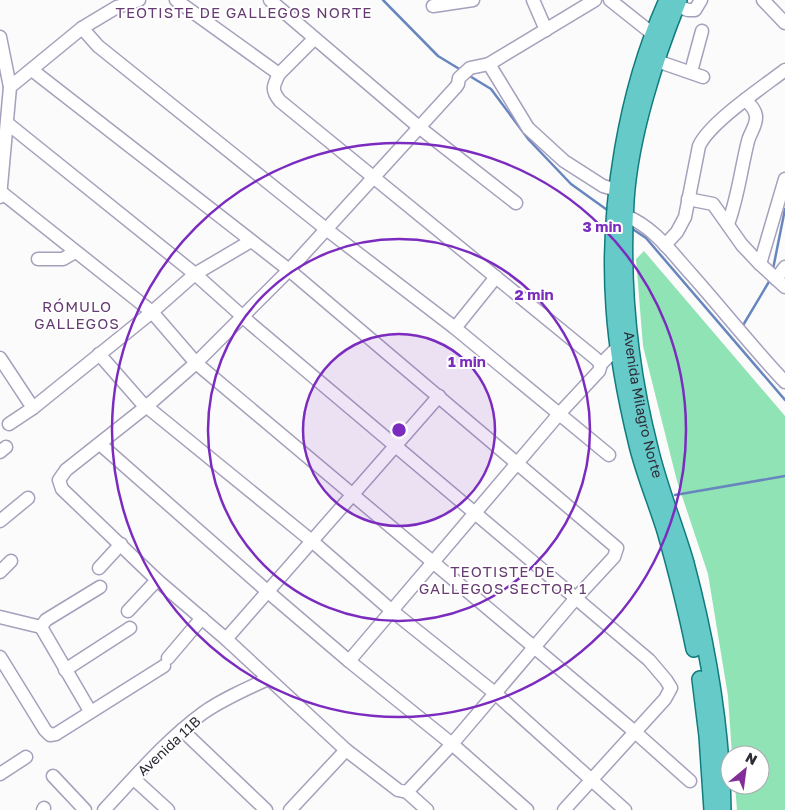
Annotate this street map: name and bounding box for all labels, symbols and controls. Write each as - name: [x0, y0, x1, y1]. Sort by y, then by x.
- district label: TEOTISTE DE GALLEGOS NORTE: [116, 3, 372, 21]
- text: 3 min: [582, 217, 622, 235]
- text: 2 min: [514, 285, 554, 303]
- district label: RÓMULO GALLEGOS: [34, 297, 120, 332]
- street label: Avenida Milagro Norte: [621, 331, 667, 480]
- text: 1 min: [448, 352, 486, 370]
- centre of rings: [390, 421, 408, 439]
- district label: TEOTISTE DE GALLEGOS SECTOR 1: [419, 562, 587, 597]
- street label: Avenida 11B: [134, 712, 204, 779]
- north arrow: [720, 745, 770, 795]
- text: N: [743, 748, 760, 768]

